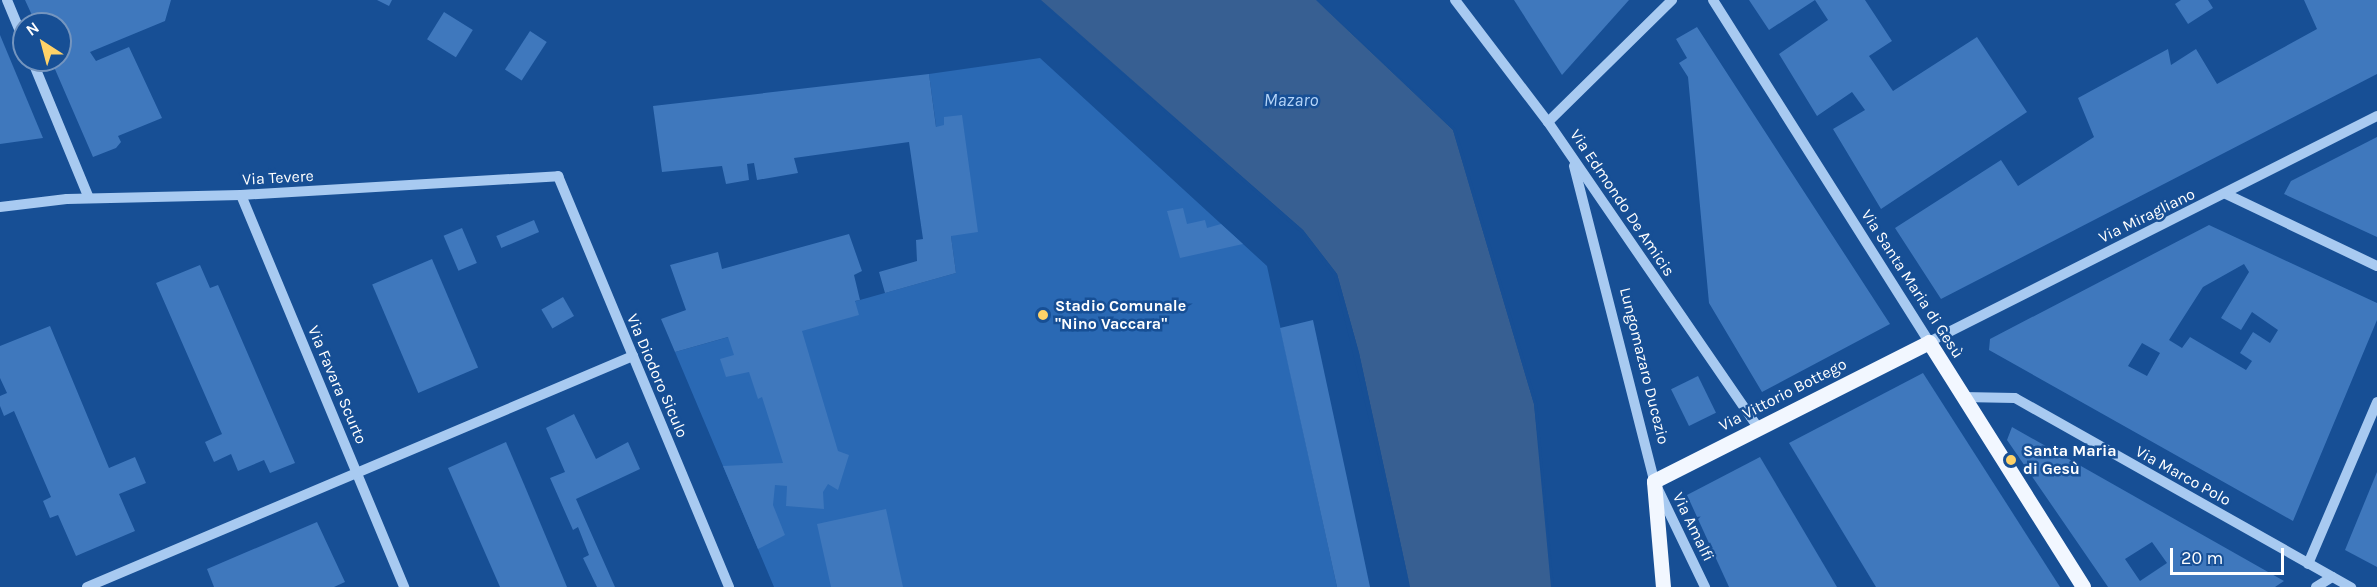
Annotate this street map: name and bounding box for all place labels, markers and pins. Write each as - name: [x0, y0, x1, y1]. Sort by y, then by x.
- place label: Stadio Comunale "Nino Vaccara": [1055, 296, 1186, 334]
- marker: Stadio Comunale "Nino Vaccara": [1036, 308, 1050, 322]
- place label: Santa Maria di Gesù: [2023, 441, 2116, 479]
- marker: Santa Maria di Gesù: [2004, 453, 2018, 467]

